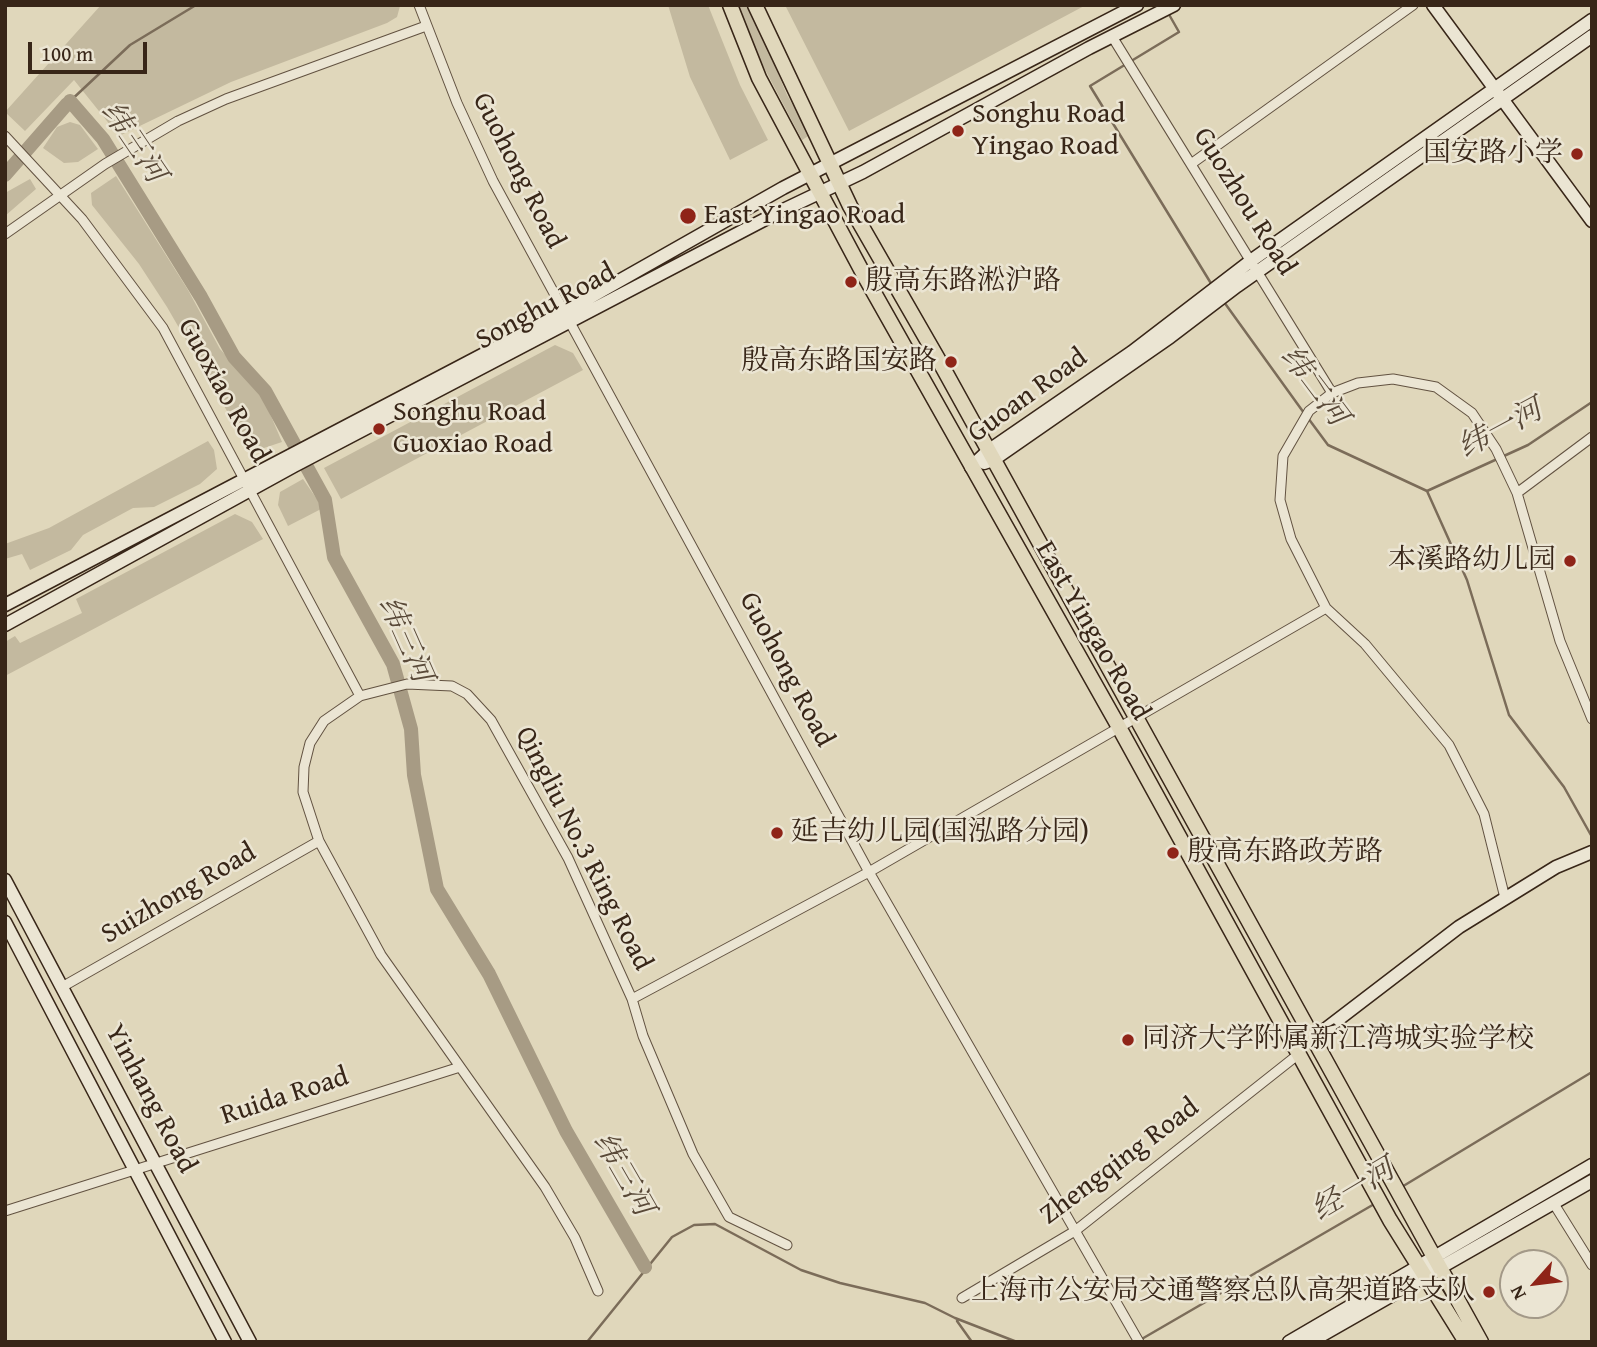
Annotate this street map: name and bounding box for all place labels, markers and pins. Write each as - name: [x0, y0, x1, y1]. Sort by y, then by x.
- place label: Songhu Road Yingao Road: [972, 98, 1125, 164]
- marker: Songhu Road Yingao Road: [950, 123, 966, 139]
- place label: 国安路小学: [1423, 137, 1563, 171]
- marker: 国安路小学: [1569, 146, 1585, 162]
- place label: East Yingao Road: [704, 199, 905, 233]
- marker: East Yingao Road: [678, 206, 698, 226]
- place label: 殷高东路淞沪路: [865, 265, 1061, 299]
- marker: 殷高东路淞沪路: [843, 274, 859, 290]
- place label: 殷高东路国安路: [741, 345, 937, 379]
- marker: 殷高东路国安路: [943, 354, 959, 370]
- place label: Songhu Road Guoxiao Road: [393, 396, 553, 462]
- marker: Songhu Road Guoxiao Road: [371, 421, 387, 437]
- place label: 本溪路幼儿园: [1388, 544, 1556, 578]
- marker: 本溪路幼儿园: [1562, 553, 1578, 569]
- place label: 延吉幼儿园(国泓路分园): [791, 816, 1089, 850]
- marker: 延吉幼儿园(国泓路分园): [769, 825, 785, 841]
- place label: 殷高东路政芳路: [1187, 836, 1383, 870]
- marker: 殷高东路政芳路: [1165, 845, 1181, 861]
- place label: 同济大学附属新江湾城实验学校: [1142, 1023, 1534, 1057]
- marker: 同济大学附属新江湾城实验学校: [1120, 1032, 1136, 1048]
- place label: 上海市公安局交通警察总队高架道路支队: [971, 1275, 1475, 1309]
- marker: 上海市公安局交通警察总队高架道路支队: [1481, 1284, 1497, 1300]

